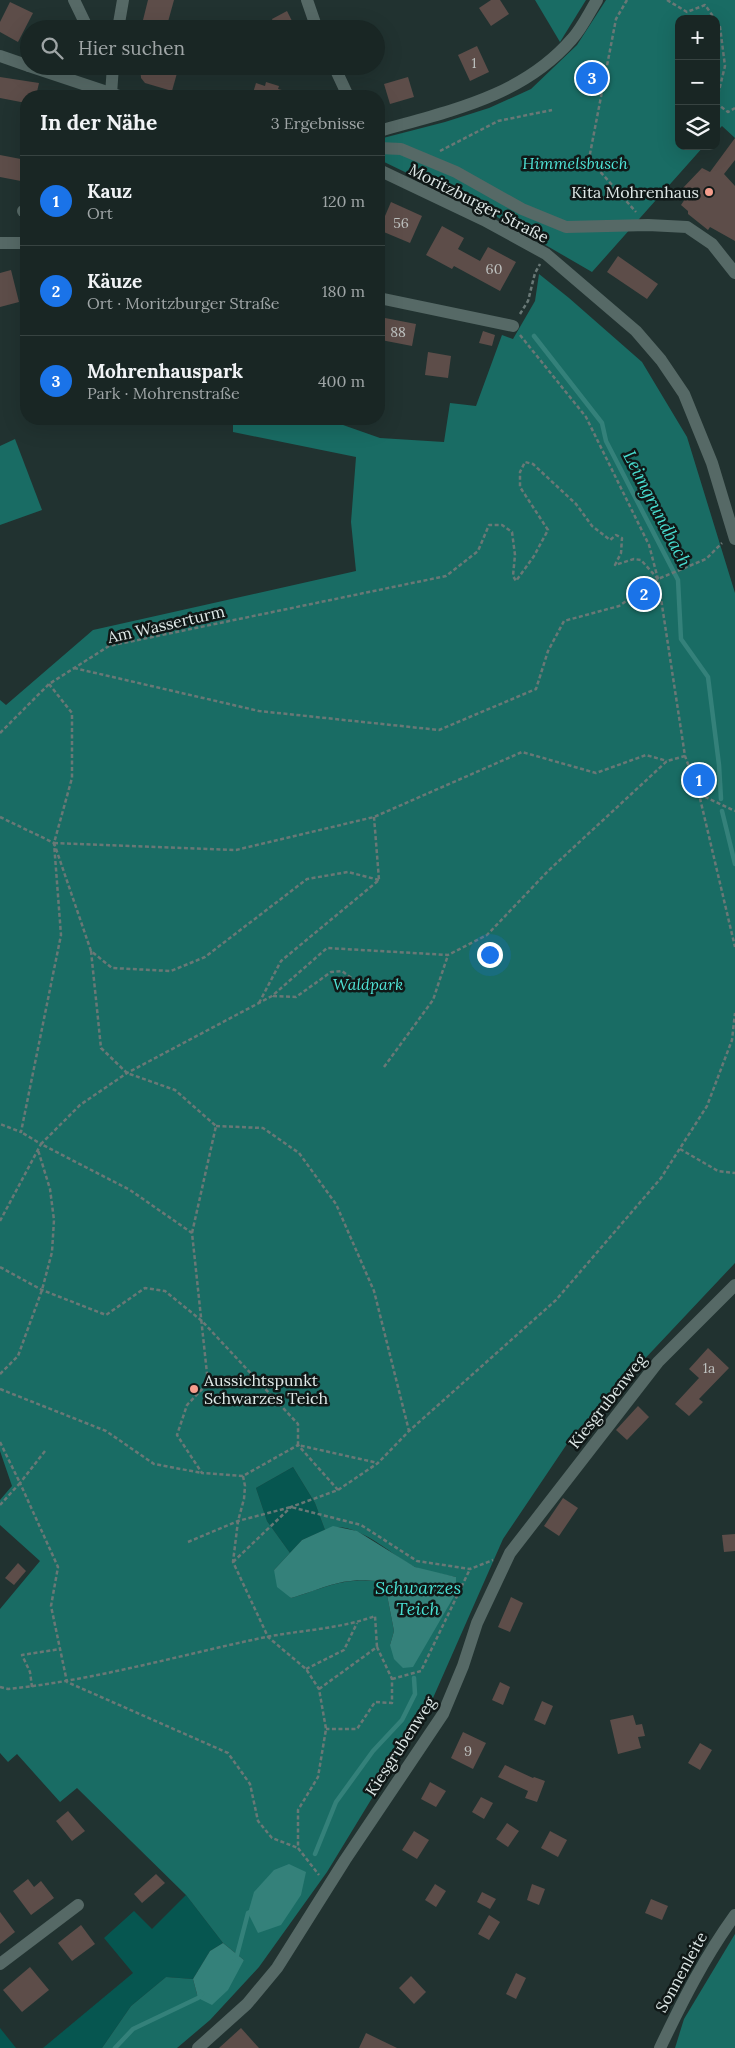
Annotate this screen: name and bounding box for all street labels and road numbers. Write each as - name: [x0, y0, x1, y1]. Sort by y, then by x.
- street label: Moritzburger Straße: [406, 159, 552, 247]
- street label: Am Wasserturm: [105, 601, 227, 647]
- street label: Kiesgrubenweg: [564, 1349, 651, 1452]
- street label: Kiesgrubenweg: [360, 1692, 440, 1799]
- street label: Sonnenleite: [651, 1928, 711, 2016]

